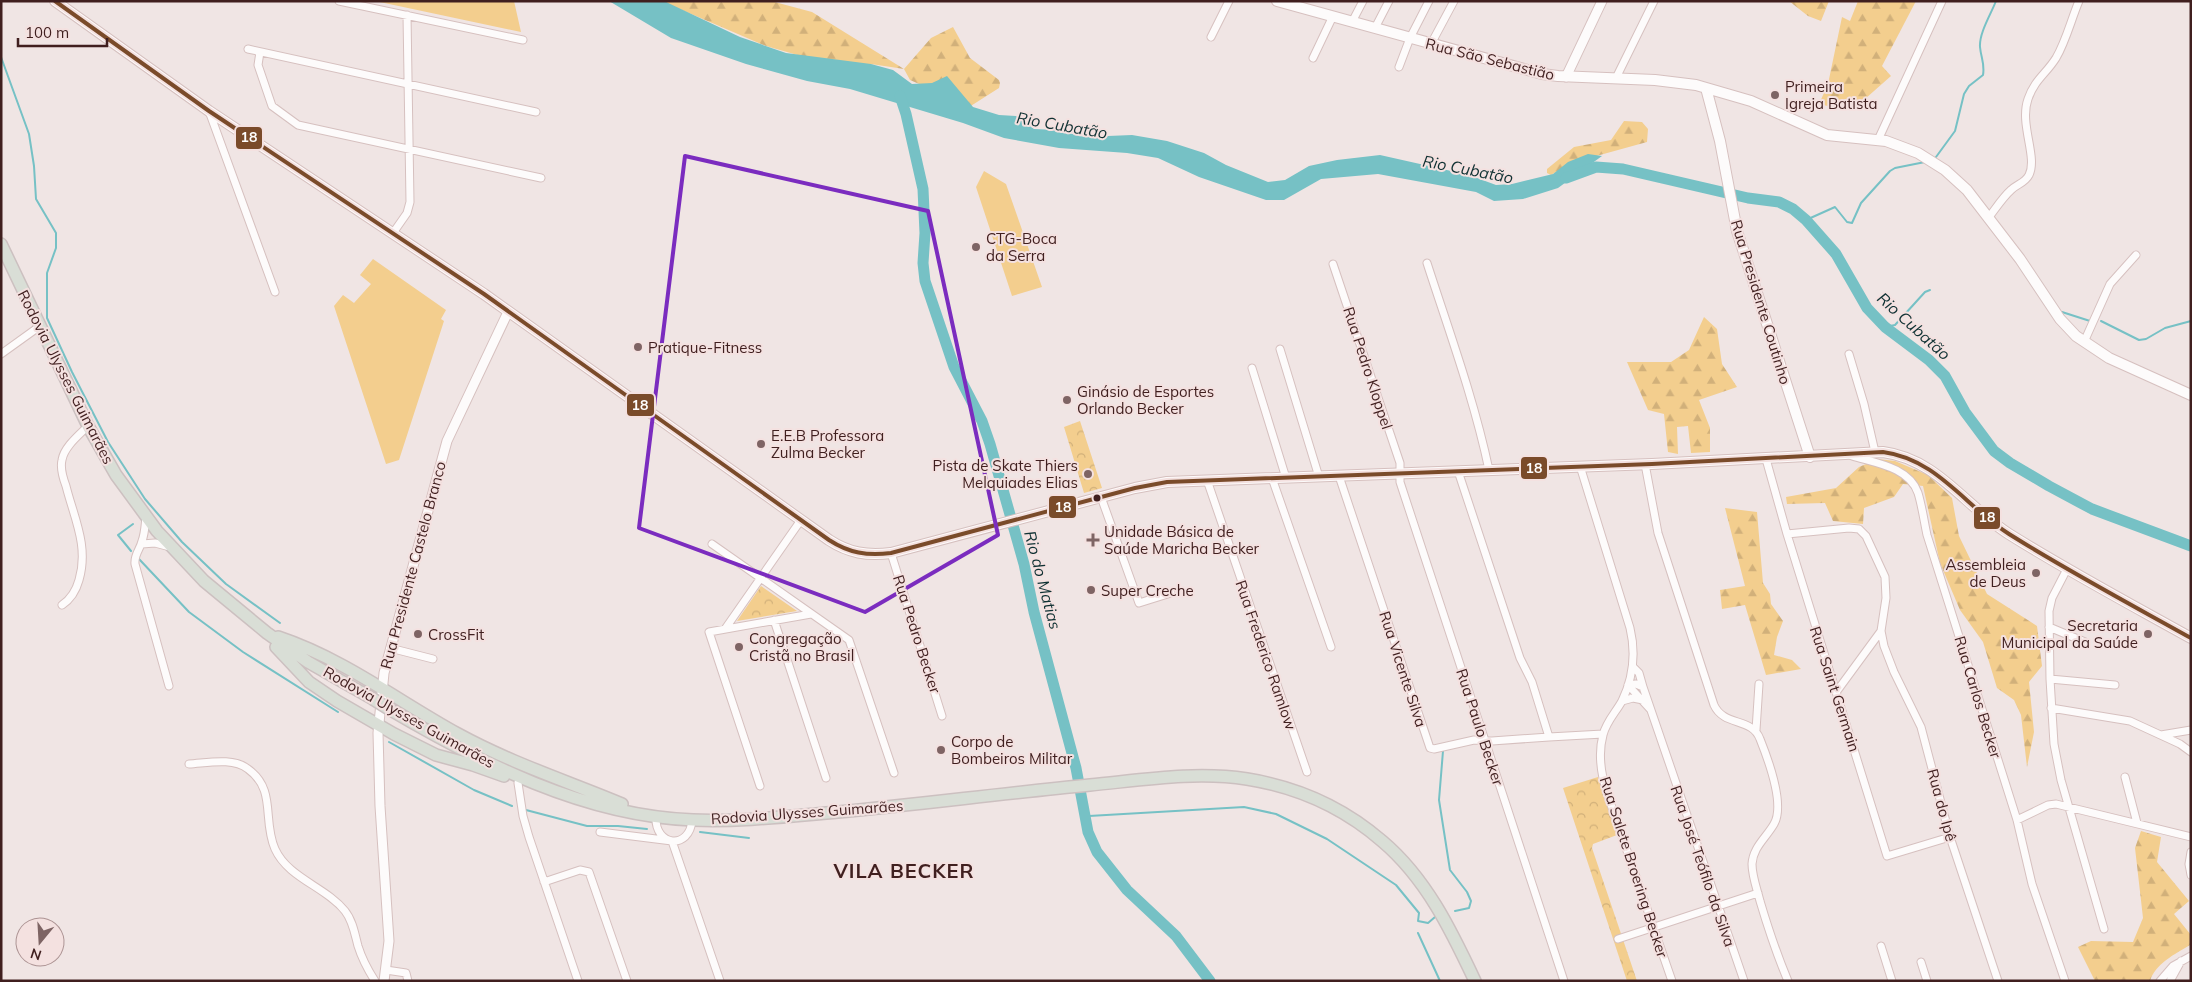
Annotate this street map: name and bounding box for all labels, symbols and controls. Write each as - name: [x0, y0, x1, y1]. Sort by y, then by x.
- scale bar: [18, 15, 106, 47]
- text: 100 m: [25, 23, 69, 42]
- street label: Rua São Sebastião: [1424, 34, 1556, 84]
- place label: Primeira Igreja Batista: [1785, 77, 1878, 113]
- marker: Primeira Igreja Batista: [1769, 89, 1781, 101]
- water label: Rio Cubatão: [1015, 107, 1109, 143]
- line badge: 18: [235, 126, 263, 150]
- text: 18: [241, 128, 257, 146]
- water label: Rio Cubatão: [1421, 150, 1515, 188]
- street label: Rua Presidente Coutinho: [1727, 217, 1795, 387]
- place label: CTG-Boca da Serra: [986, 229, 1057, 265]
- marker: CTG-Boca da Serra: [970, 241, 982, 253]
- street label: Rodovia Ulysses Guimarães: [14, 287, 118, 467]
- water label: Rio Cubatão: [1873, 288, 1955, 364]
- street label: Rua Pedro Kloppel: [1339, 304, 1397, 432]
- place label: Pratique-Fitness: [648, 338, 762, 357]
- marker: Pratique-Fitness: [632, 341, 644, 353]
- place label: Ginásio de Esportes Orlando Becker: [1077, 382, 1214, 418]
- line badge: 18: [626, 393, 655, 417]
- marker: Ginásio de Esportes Orlando Becker: [1061, 394, 1073, 406]
- text: 18: [632, 396, 648, 414]
- place label: E.E.B Professora Zulma Becker: [771, 426, 884, 462]
- marker: E.E.B Professora Zulma Becker: [755, 438, 767, 450]
- place label: Pista de Skate Thiers Melquiades Elias: [932, 456, 1078, 492]
- line badge: 18: [1520, 456, 1548, 480]
- street label: Rua Presidente Castelo Branco: [376, 459, 450, 671]
- text: 18: [1526, 459, 1542, 477]
- marker: Pista de Skate Thiers Melquiades Elias: [1082, 468, 1094, 480]
- unlabelled marker: [1092, 493, 1102, 503]
- line badge: 18: [1048, 495, 1077, 519]
- text: 18: [1055, 498, 1071, 516]
- line badge: 18: [1973, 506, 2001, 530]
- text: 18: [1979, 508, 1995, 526]
- place label: Unidade Básica de Saúde Maricha Becker: [1104, 522, 1260, 558]
- water label: Rio do Matias: [1020, 528, 1066, 632]
- marker: Unidade Básica de Saúde Maricha Becker: [1086, 533, 1100, 547]
- place label: Assembleia de Deus: [1946, 555, 2026, 591]
- marker: Assembleia de Deus: [2030, 567, 2042, 579]
- street label: Rua Pedro Becker: [889, 572, 945, 696]
- street label: Rua Frederico Ramlow: [1231, 578, 1301, 732]
- place label: Super Creche: [1101, 581, 1194, 600]
- marker: Super Creche: [1085, 584, 1097, 596]
- street label: Rua Vicente Silva: [1375, 609, 1431, 729]
- place label: Secretaria Municipal da Saúde: [2002, 616, 2138, 652]
- street label: Rua Saint Germain: [1806, 624, 1864, 754]
- place label: CrossFit: [428, 625, 484, 644]
- marker: CrossFit: [412, 628, 424, 640]
- marker: Secretaria Municipal da Saúde: [2142, 628, 2154, 640]
- place label: Congregação Cristã no Brasil: [749, 629, 854, 665]
- street label: Rua Carlos Becker: [1950, 634, 2006, 761]
- marker: Congregação Cristã no Brasil: [733, 641, 745, 653]
- street label: Rodovia Ulysses Guimarães: [320, 662, 498, 772]
- street label: Rua Paulo Becker: [1452, 666, 1508, 788]
- place label: Corpo de Bombeiros Militar: [951, 732, 1073, 768]
- marker: Corpo de Bombeiros Militar: [935, 744, 947, 756]
- street label: Rua do Ipê: [1923, 767, 1961, 843]
- street label: Rua Salete Broering Becker: [1596, 774, 1672, 960]
- street label: Rua José Teófilo da Silva: [1666, 783, 1740, 949]
- street label: Rodovia Ulysses Guimarães: [710, 796, 904, 828]
- district label: VILA BECKER: [832, 858, 975, 883]
- north arrow: [15, 917, 65, 967]
- text: N: [28, 944, 44, 965]

